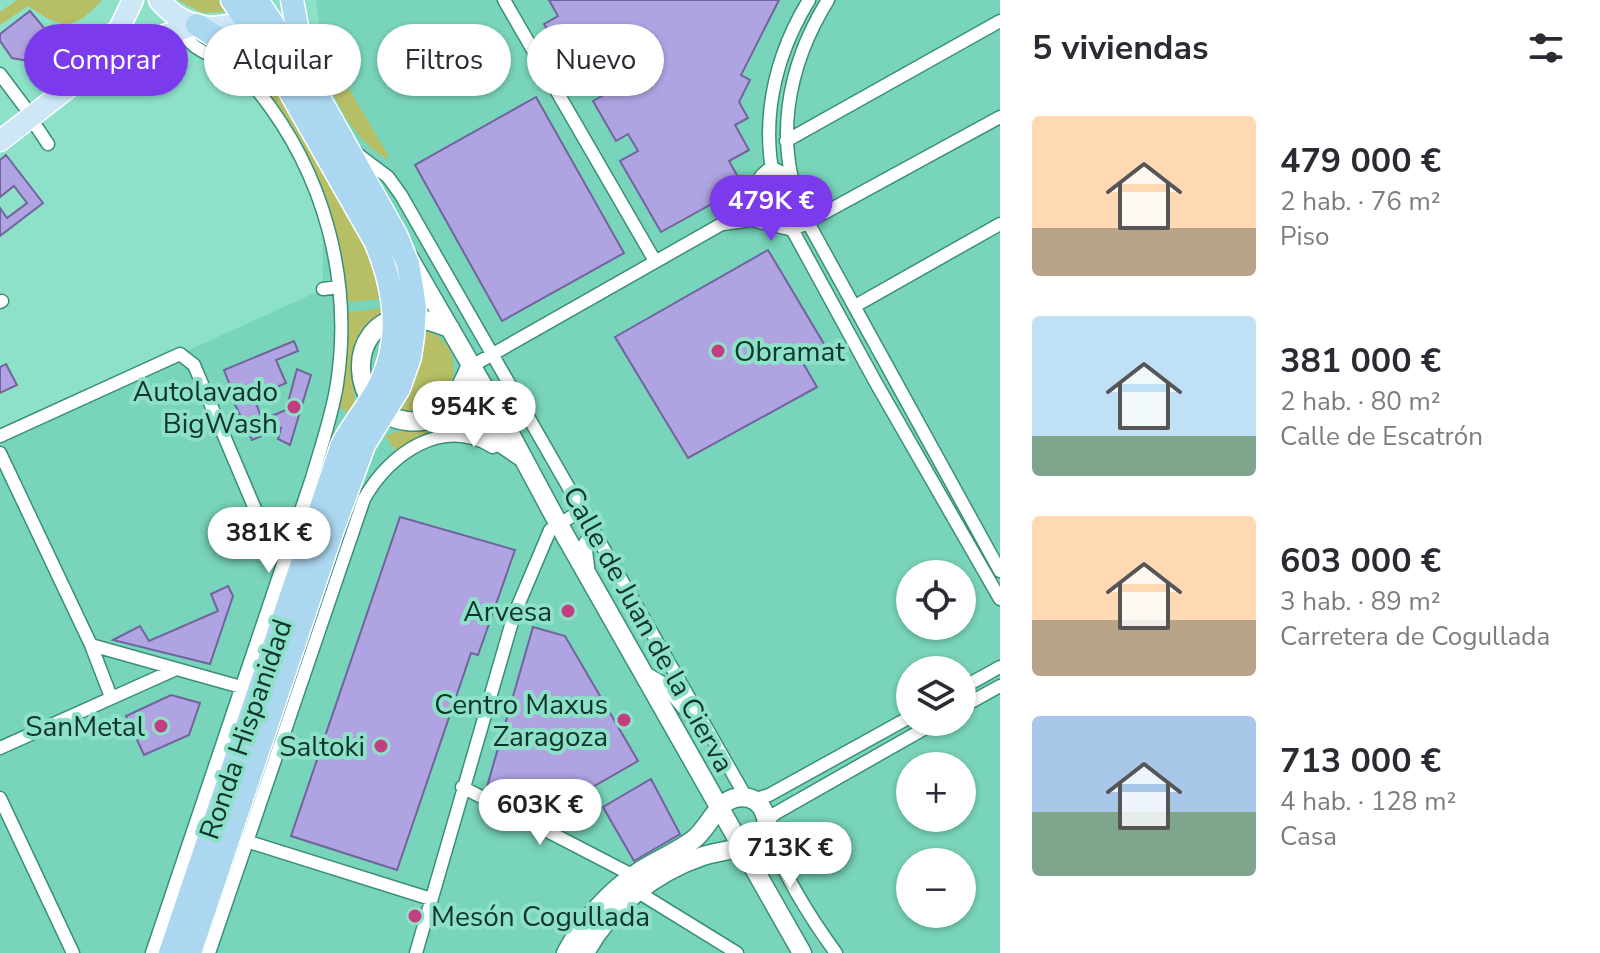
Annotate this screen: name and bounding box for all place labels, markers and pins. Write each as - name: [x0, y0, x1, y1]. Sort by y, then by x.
- pin: 479K €: [706, 175, 836, 243]
- place label: Obramat: [734, 333, 845, 371]
- marker: Obramat: [709, 342, 727, 360]
- place label: Autolavado BigWash: [133, 373, 278, 443]
- pin: 954K €: [409, 381, 539, 449]
- marker: Autolavado BigWash: [285, 398, 303, 416]
- pin: 381K €: [204, 507, 334, 575]
- place label: Arvesa: [463, 593, 552, 631]
- marker: Arvesa: [559, 602, 577, 620]
- place label: Centro Maxus Zaragoza: [434, 686, 608, 756]
- place label: SanMetal: [25, 708, 146, 746]
- marker: Centro Maxus Zaragoza: [615, 711, 633, 729]
- marker: SanMetal: [152, 717, 170, 735]
- place label: Saltoki: [279, 728, 365, 766]
- marker: Saltoki: [372, 737, 390, 755]
- pin: 603K €: [475, 779, 605, 847]
- pin: 713K €: [725, 822, 855, 890]
- place label: Mesón Cogullada: [431, 898, 650, 936]
- marker: Mesón Cogullada: [406, 907, 424, 925]

